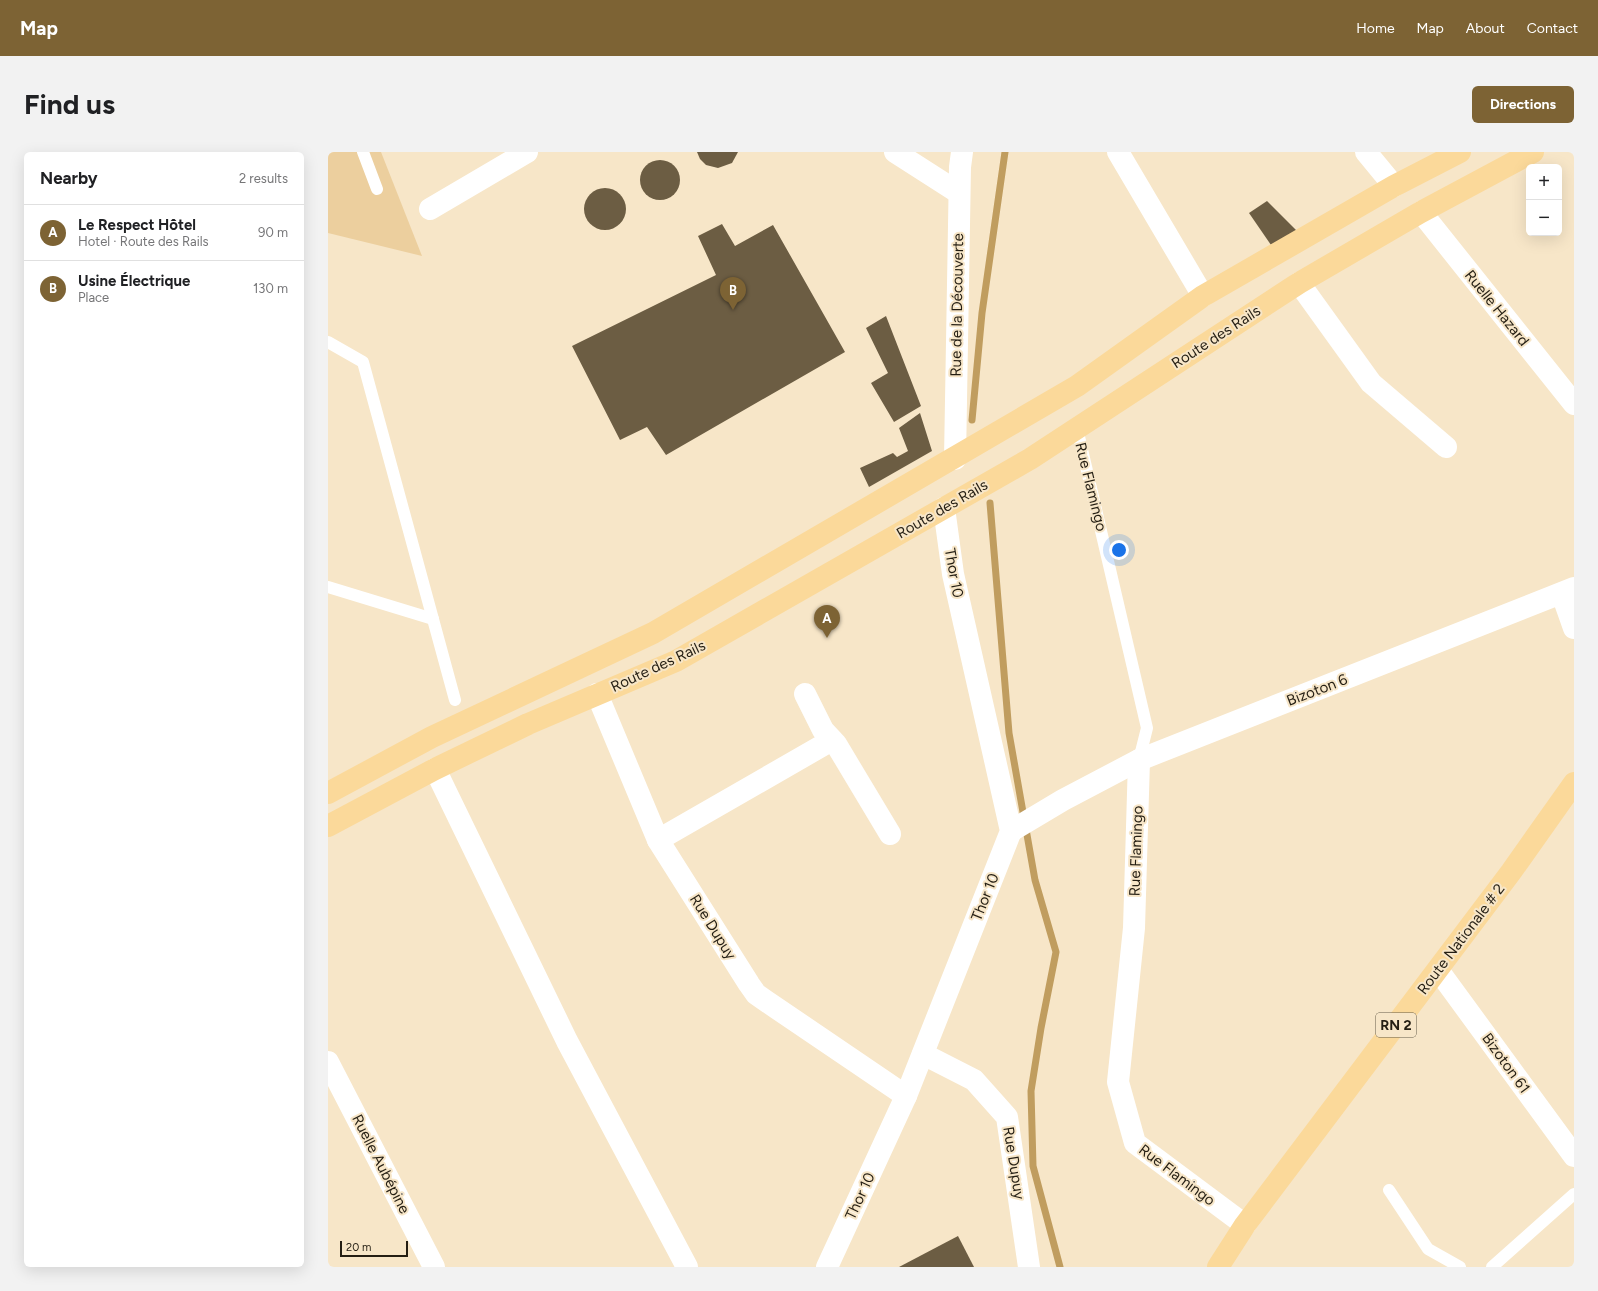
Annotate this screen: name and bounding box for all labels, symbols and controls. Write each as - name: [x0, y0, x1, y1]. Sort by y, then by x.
- text: Map: [20, 17, 58, 40]
- text: Home: [1356, 20, 1395, 37]
- text: Map: [1417, 20, 1444, 37]
- text: About: [1466, 20, 1505, 37]
- text: Contact: [1527, 20, 1578, 37]
- button: Directions: [1472, 86, 1574, 123]
- text: Find us: [24, 87, 115, 121]
- map controls: [1526, 164, 1562, 236]
- button: +: [1526, 164, 1562, 200]
- text: Nearby: [40, 168, 98, 188]
- text: 2 results: [239, 171, 288, 186]
- button: −: [1526, 200, 1562, 236]
- text: Le Respect Hôtel: [78, 216, 196, 234]
- text: A: [48, 225, 58, 240]
- text: 90 m: [258, 225, 288, 240]
- street label: Rue de la Découverte: [947, 233, 967, 377]
- text: Hotel · Route des Rails: [78, 234, 209, 249]
- street label: Ruelle Hazard: [1461, 266, 1533, 350]
- text: Usine Électrique: [78, 272, 190, 290]
- pin: B: [720, 277, 746, 310]
- text: B: [49, 281, 57, 296]
- text: 130 m: [253, 281, 288, 296]
- text: Place: [78, 290, 109, 305]
- street label: Route des Rails: [1168, 302, 1264, 372]
- street label: Rue Flamingo: [1071, 441, 1111, 534]
- street label: Route des Rails: [893, 476, 991, 542]
- your location: [1109, 540, 1129, 560]
- street label: Thor 10: [941, 547, 967, 599]
- pin: A: [814, 605, 840, 638]
- street label: Route des Rails: [608, 636, 708, 696]
- street label: Bizoton 6: [1284, 670, 1350, 710]
- street label: Rue Flamingo: [1125, 805, 1147, 897]
- street label: Thor 10: [967, 870, 1003, 924]
- street label: Route Nationale # 2: [1414, 880, 1508, 998]
- street label: Rue Dupuy: [686, 891, 740, 963]
- road number: RN 2: [1376, 1013, 1416, 1037]
- street label: Bizoton 61: [1478, 1029, 1534, 1097]
- street label: Ruelle Aubépine: [348, 1111, 414, 1217]
- street label: Rue Dupuy: [999, 1125, 1029, 1201]
- street label: Rue Flamingo: [1135, 1140, 1219, 1210]
- street label: Thor 10: [841, 1170, 879, 1222]
- scale bar: [340, 1239, 408, 1258]
- text: 20 m: [346, 1241, 371, 1254]

